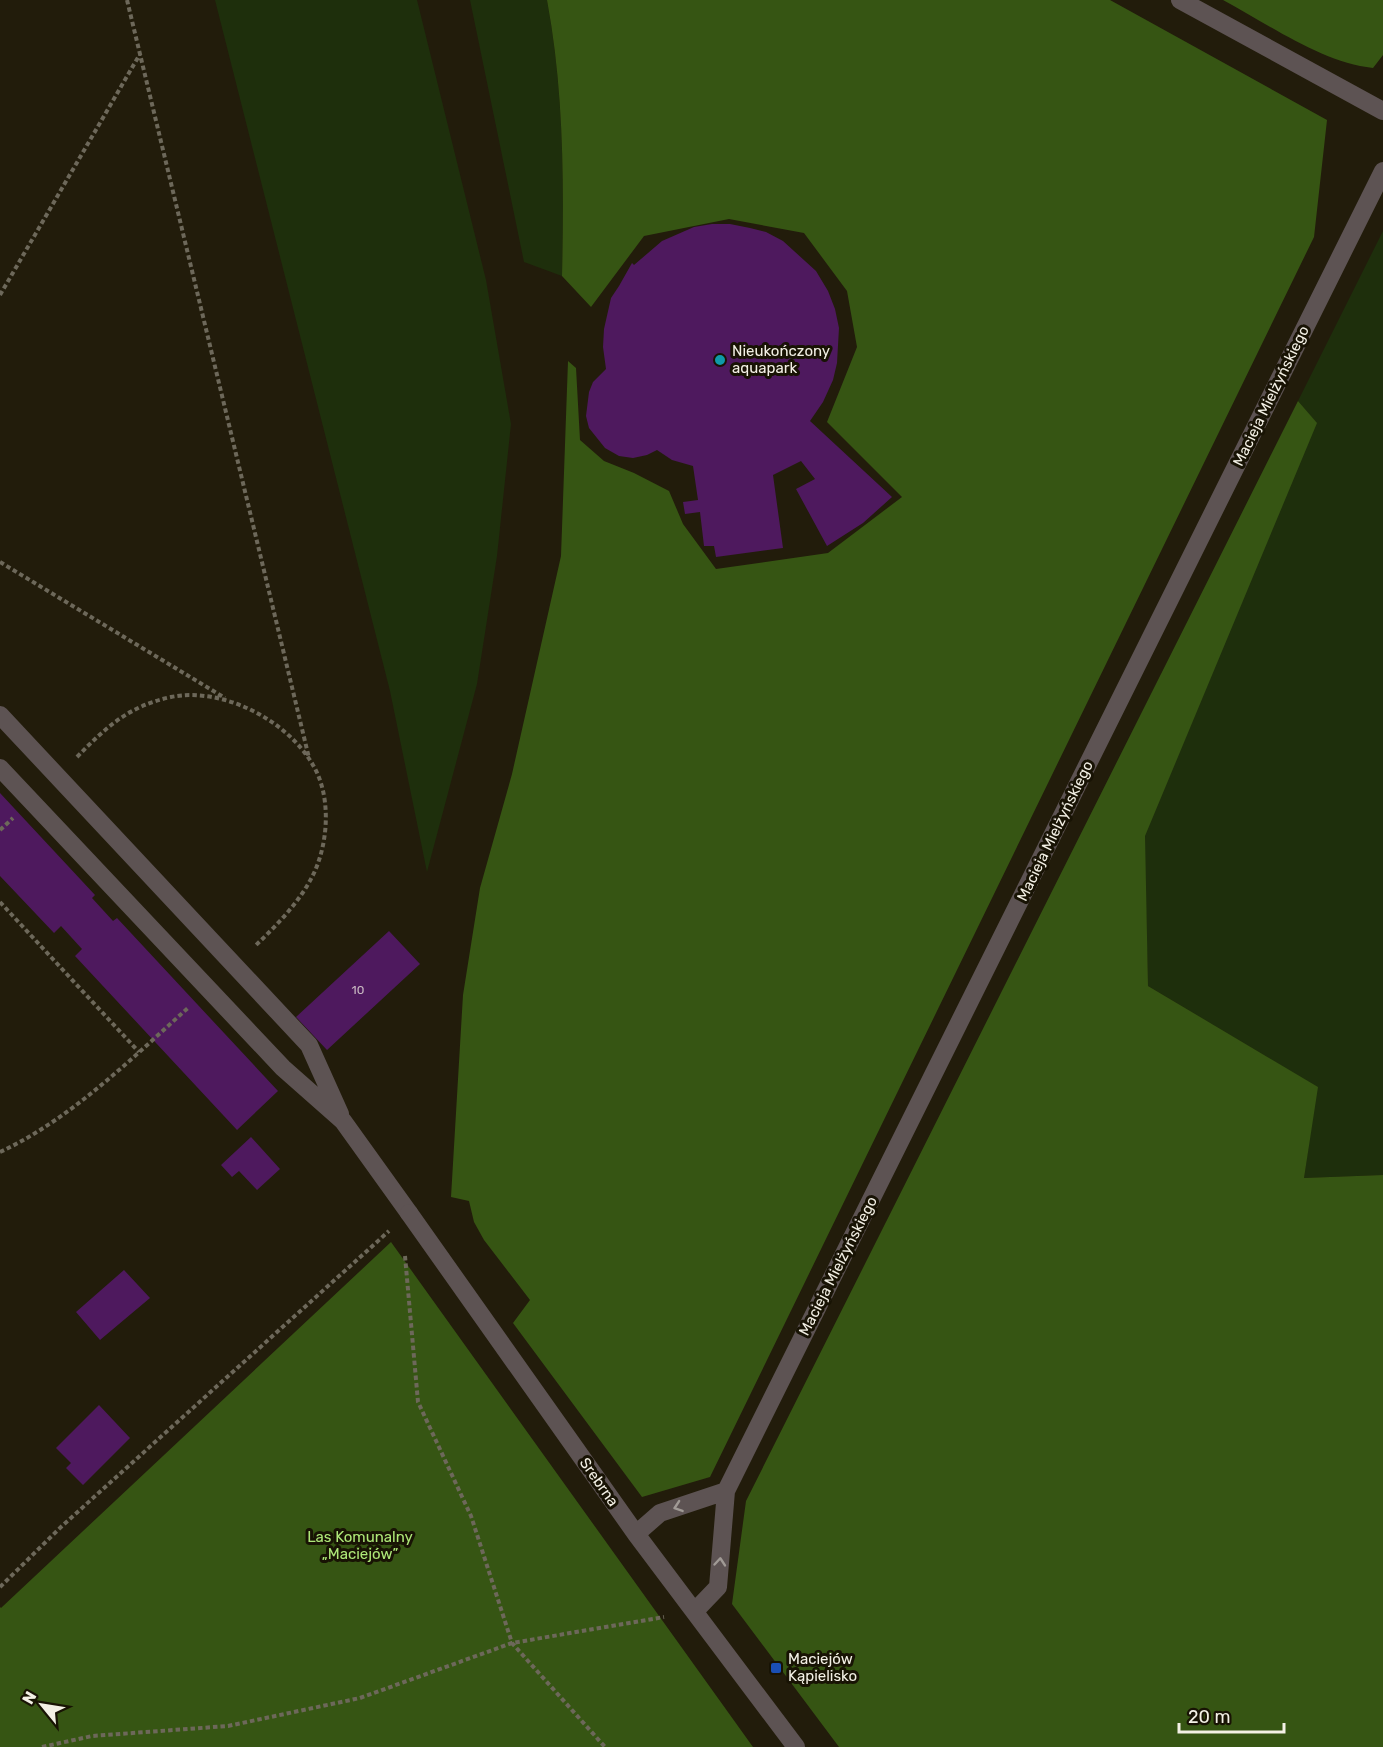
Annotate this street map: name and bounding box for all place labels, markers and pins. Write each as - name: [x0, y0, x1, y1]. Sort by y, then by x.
- place label: Nieukończony aquapark: [732, 342, 830, 377]
- marker: Nieukończony aquapark: [713, 353, 727, 367]
- place label: Maciejów Kąpielisko: [788, 1650, 857, 1685]
- marker: Maciejów Kąpielisko: [769, 1661, 783, 1675]

